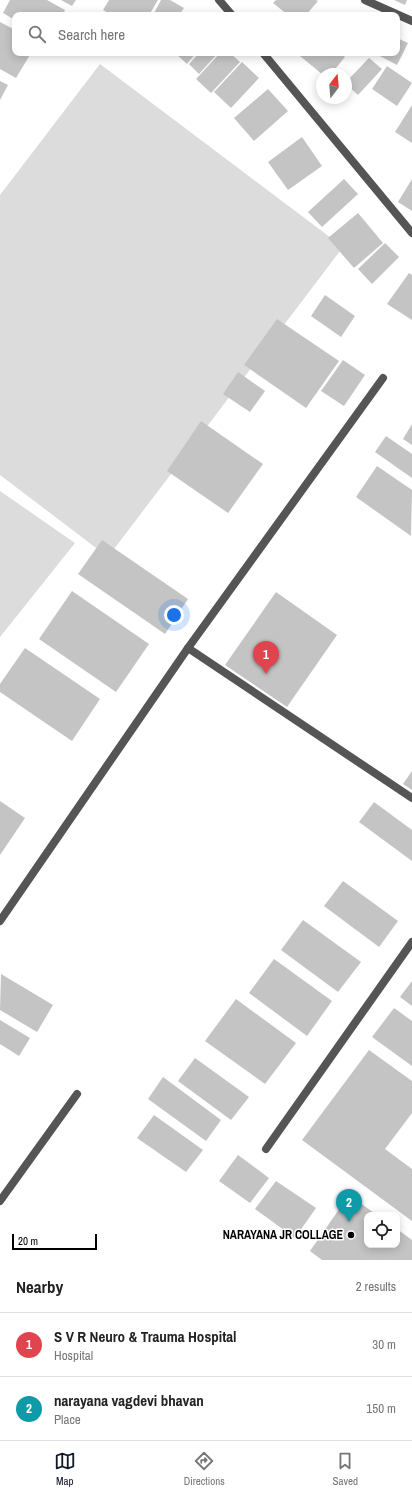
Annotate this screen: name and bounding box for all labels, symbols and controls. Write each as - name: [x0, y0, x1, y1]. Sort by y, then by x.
- search box: [12, 12, 400, 56]
- icon: search: [26, 23, 48, 45]
- text: Search here: [58, 24, 125, 45]
- north arrow: [316, 68, 352, 104]
- your location: [164, 605, 184, 625]
- pin: 1: [253, 641, 279, 674]
- pin: 2: [336, 1189, 362, 1222]
- map controls: [364, 1212, 400, 1248]
- button: locate: [364, 1212, 400, 1248]
- place label: NARAYANA JR COLLAGE: [223, 1227, 343, 1243]
- marker: NARAYANA JR COLLAGE: [346, 1230, 356, 1240]
- scale bar: [12, 1232, 97, 1251]
- text: 20 m: [18, 1234, 38, 1248]
- text: Nearby: [16, 1275, 63, 1298]
- text: 2 results: [356, 1278, 396, 1295]
- text: S V R Neuro & Trauma Hospital: [54, 1326, 237, 1347]
- text: 1: [26, 1336, 32, 1353]
- text: 30 m: [372, 1336, 396, 1353]
- text: Hospital: [54, 1347, 93, 1364]
- text: narayana vagdevi bhavan: [54, 1390, 204, 1411]
- text: 2: [26, 1400, 32, 1417]
- text: 150 m: [366, 1400, 396, 1417]
- text: Place: [54, 1411, 81, 1428]
- tab: Map: [54, 1450, 76, 1488]
- tab: Directions: [184, 1450, 225, 1488]
- tab: Saved: [333, 1450, 358, 1488]

